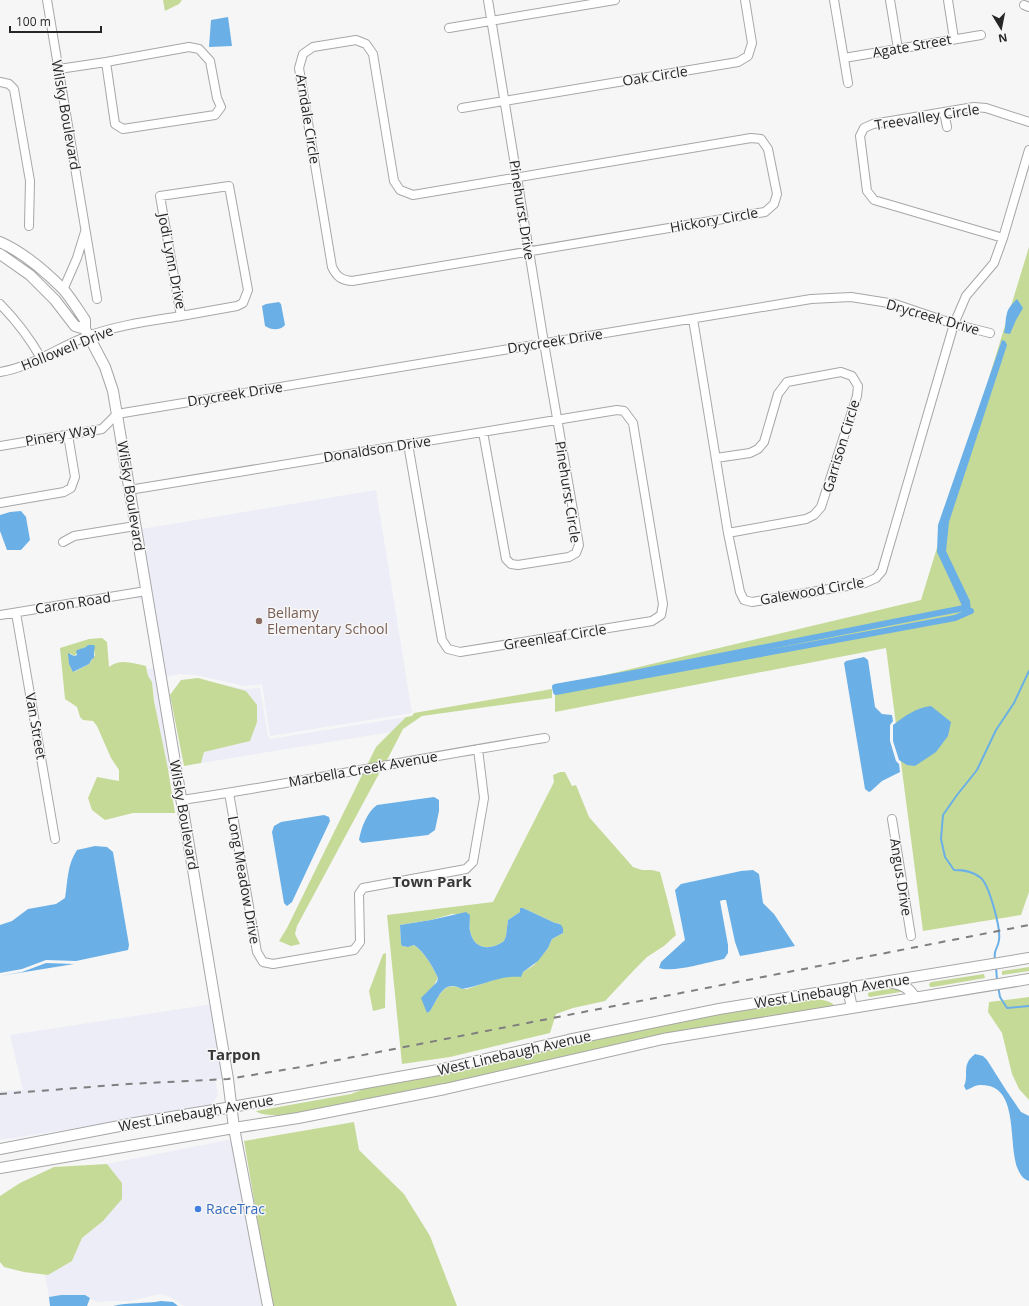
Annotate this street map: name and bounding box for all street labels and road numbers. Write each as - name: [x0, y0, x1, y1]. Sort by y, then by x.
- street label: Agate Street: [871, 29, 953, 62]
- street label: Wilsky Boulevard: [47, 59, 86, 171]
- street label: Oak Circle: [621, 61, 689, 90]
- street label: Arndale Circle: [292, 73, 325, 165]
- street label: Treevalley Circle: [873, 99, 981, 134]
- street label: Pinehurst Drive: [505, 159, 540, 261]
- street label: Hickory Circle: [668, 202, 759, 237]
- street label: Jodi Lynn Drive: [153, 209, 191, 311]
- street label: Drycreek Drive: [884, 294, 982, 339]
- street label: Hollowell Drive: [18, 320, 116, 375]
- street label: Drycreek Drive: [506, 324, 604, 357]
- street label: Drycreek Drive: [186, 377, 284, 410]
- street label: Garrison Circle: [817, 397, 864, 495]
- street label: Pinery Way: [24, 419, 99, 450]
- street label: Donaldson Drive: [322, 431, 432, 466]
- street label: Wilsky Boulevard: [113, 440, 150, 552]
- street label: Pinehurst Circle: [551, 440, 586, 544]
- street label: Galewood Circle: [758, 572, 866, 609]
- street label: Caron Road: [34, 587, 112, 618]
- street label: Greenleaf Circle: [502, 619, 608, 654]
- street label: Van Street: [21, 691, 52, 761]
- street label: Marbella Creek Avenue: [287, 746, 439, 791]
- street label: Wilsky Boulevard: [165, 759, 204, 871]
- street label: Long Meadow Drive: [224, 814, 265, 945]
- street label: Angus Drive: [886, 837, 917, 917]
- street label: West Linebaugh Avenue: [753, 969, 911, 1012]
- street label: West Linebaugh Avenue: [435, 1026, 593, 1079]
- street label: West Linebaugh Avenue: [117, 1090, 275, 1135]

